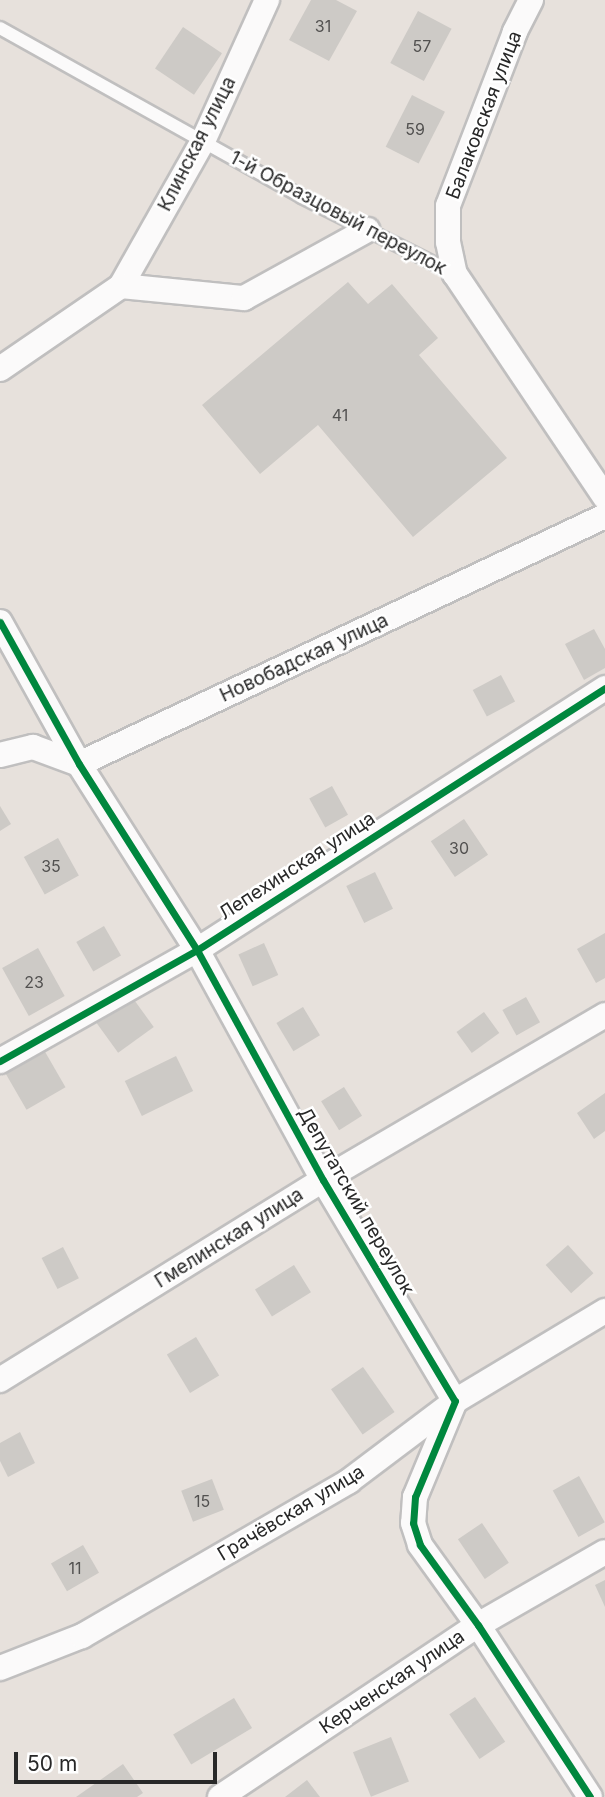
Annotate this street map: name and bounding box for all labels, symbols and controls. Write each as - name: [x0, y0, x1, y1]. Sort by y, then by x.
- house number: 31: [315, 16, 331, 36]
- street label: Балаковская улица: [441, 28, 527, 202]
- house number: 57: [413, 36, 431, 56]
- street label: Клинская улица: [153, 73, 241, 215]
- house number: 59: [405, 119, 425, 139]
- street label: 1-й Образцовый переулок: [226, 146, 450, 280]
- house number: 41: [332, 405, 348, 425]
- street label: Новобадская улица: [216, 609, 392, 707]
- street label: Лепехинская улица: [215, 807, 379, 925]
- house number: 30: [449, 838, 469, 858]
- house number: 35: [41, 856, 61, 876]
- house number: 23: [24, 972, 44, 992]
- street label: Депутатский переулок: [293, 1103, 419, 1299]
- street label: Гмелинская улица: [151, 1183, 307, 1293]
- street label: Грачёвская улица: [214, 1460, 368, 1566]
- house number: 15: [194, 1491, 210, 1511]
- house number: 11: [68, 1558, 82, 1578]
- street label: Керченская улица: [315, 1625, 469, 1739]
- scale bar: [18, 1738, 220, 1782]
- text: 50 m: [27, 1751, 77, 1776]

